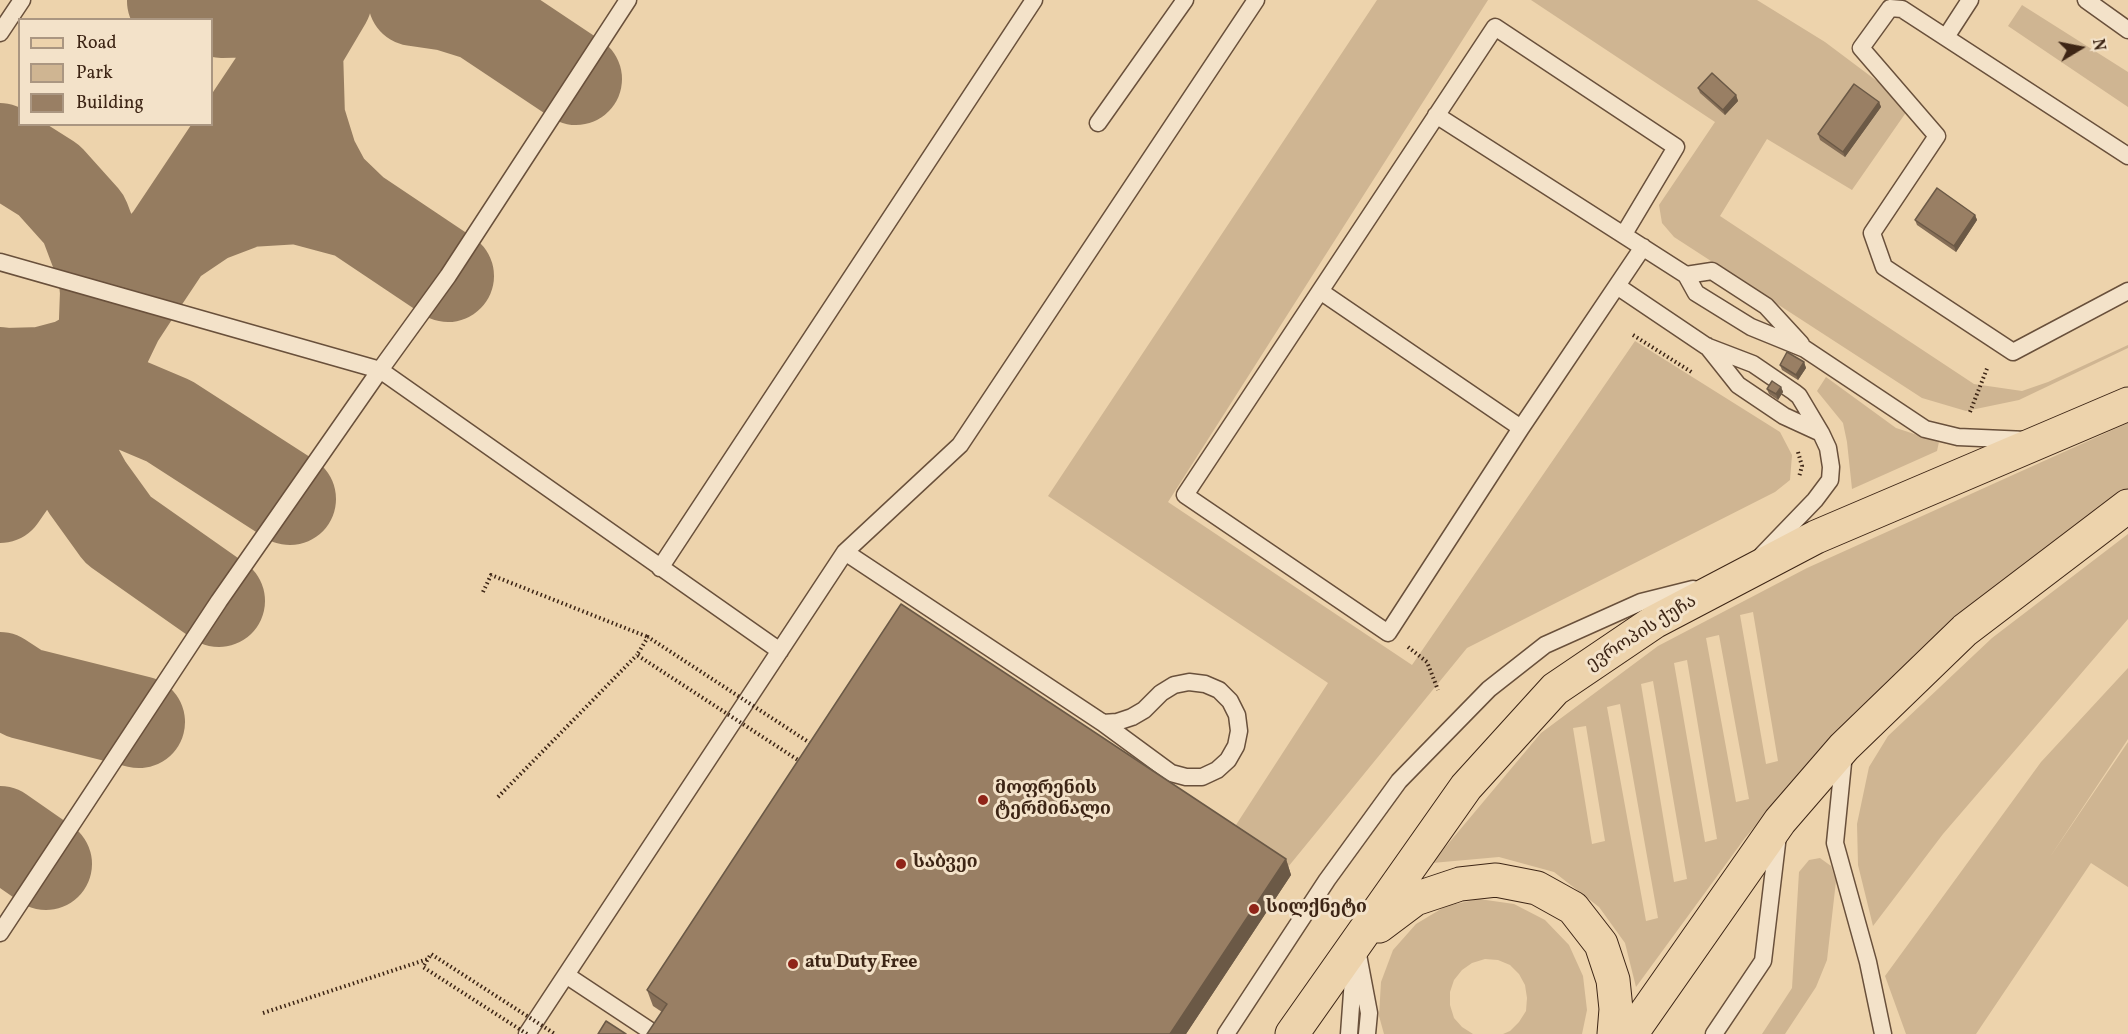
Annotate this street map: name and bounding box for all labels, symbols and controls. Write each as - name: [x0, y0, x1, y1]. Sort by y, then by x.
- legend: [18, 18, 213, 126]
- north arrow: [2050, 18, 2110, 78]
- text: Road: [76, 31, 117, 56]
- text: N: [2086, 37, 2110, 53]
- text: Park: [76, 61, 113, 86]
- text: Building: [76, 91, 144, 116]
- street label: ევროპის ქუჩა: [1583, 591, 1701, 677]
- place label: მოფრენის ტერმინალი: [995, 779, 1111, 822]
- marker: მოფრენის ტერმინალი: [976, 793, 990, 807]
- place label: საბვეი: [913, 853, 978, 875]
- marker: საბვეი: [894, 857, 908, 871]
- place label: სილქნეტი: [1266, 898, 1367, 920]
- marker: სილქნეტი: [1247, 902, 1261, 916]
- place label: atu Duty Free: [805, 953, 917, 975]
- marker: atu Duty Free: [786, 957, 800, 971]

